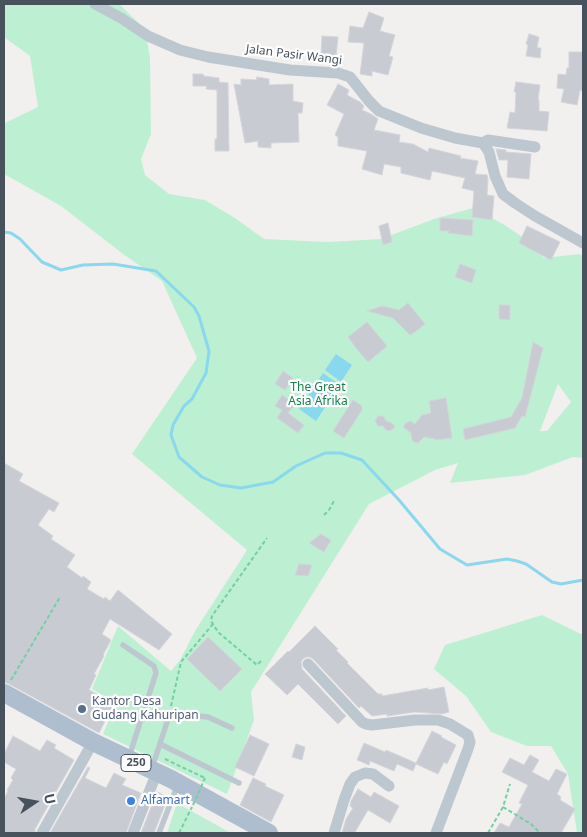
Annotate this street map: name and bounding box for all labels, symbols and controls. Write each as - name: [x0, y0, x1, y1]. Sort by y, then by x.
- street label: Jalan Pasir Wangi: [245, 42, 343, 68]
- park label: The Great Asia Afrika: [288, 381, 348, 409]
- place label: Kantor Desa Gudang Kahuripan: [92, 695, 199, 723]
- marker: Kantor Desa Gudang Kahuripan: [76, 703, 88, 715]
- road number: 250: [121, 754, 151, 771]
- north arrow: [10, 777, 60, 827]
- text: U: [40, 792, 61, 806]
- place label: Alfamart: [141, 794, 190, 808]
- marker: Alfamart: [125, 795, 137, 807]

